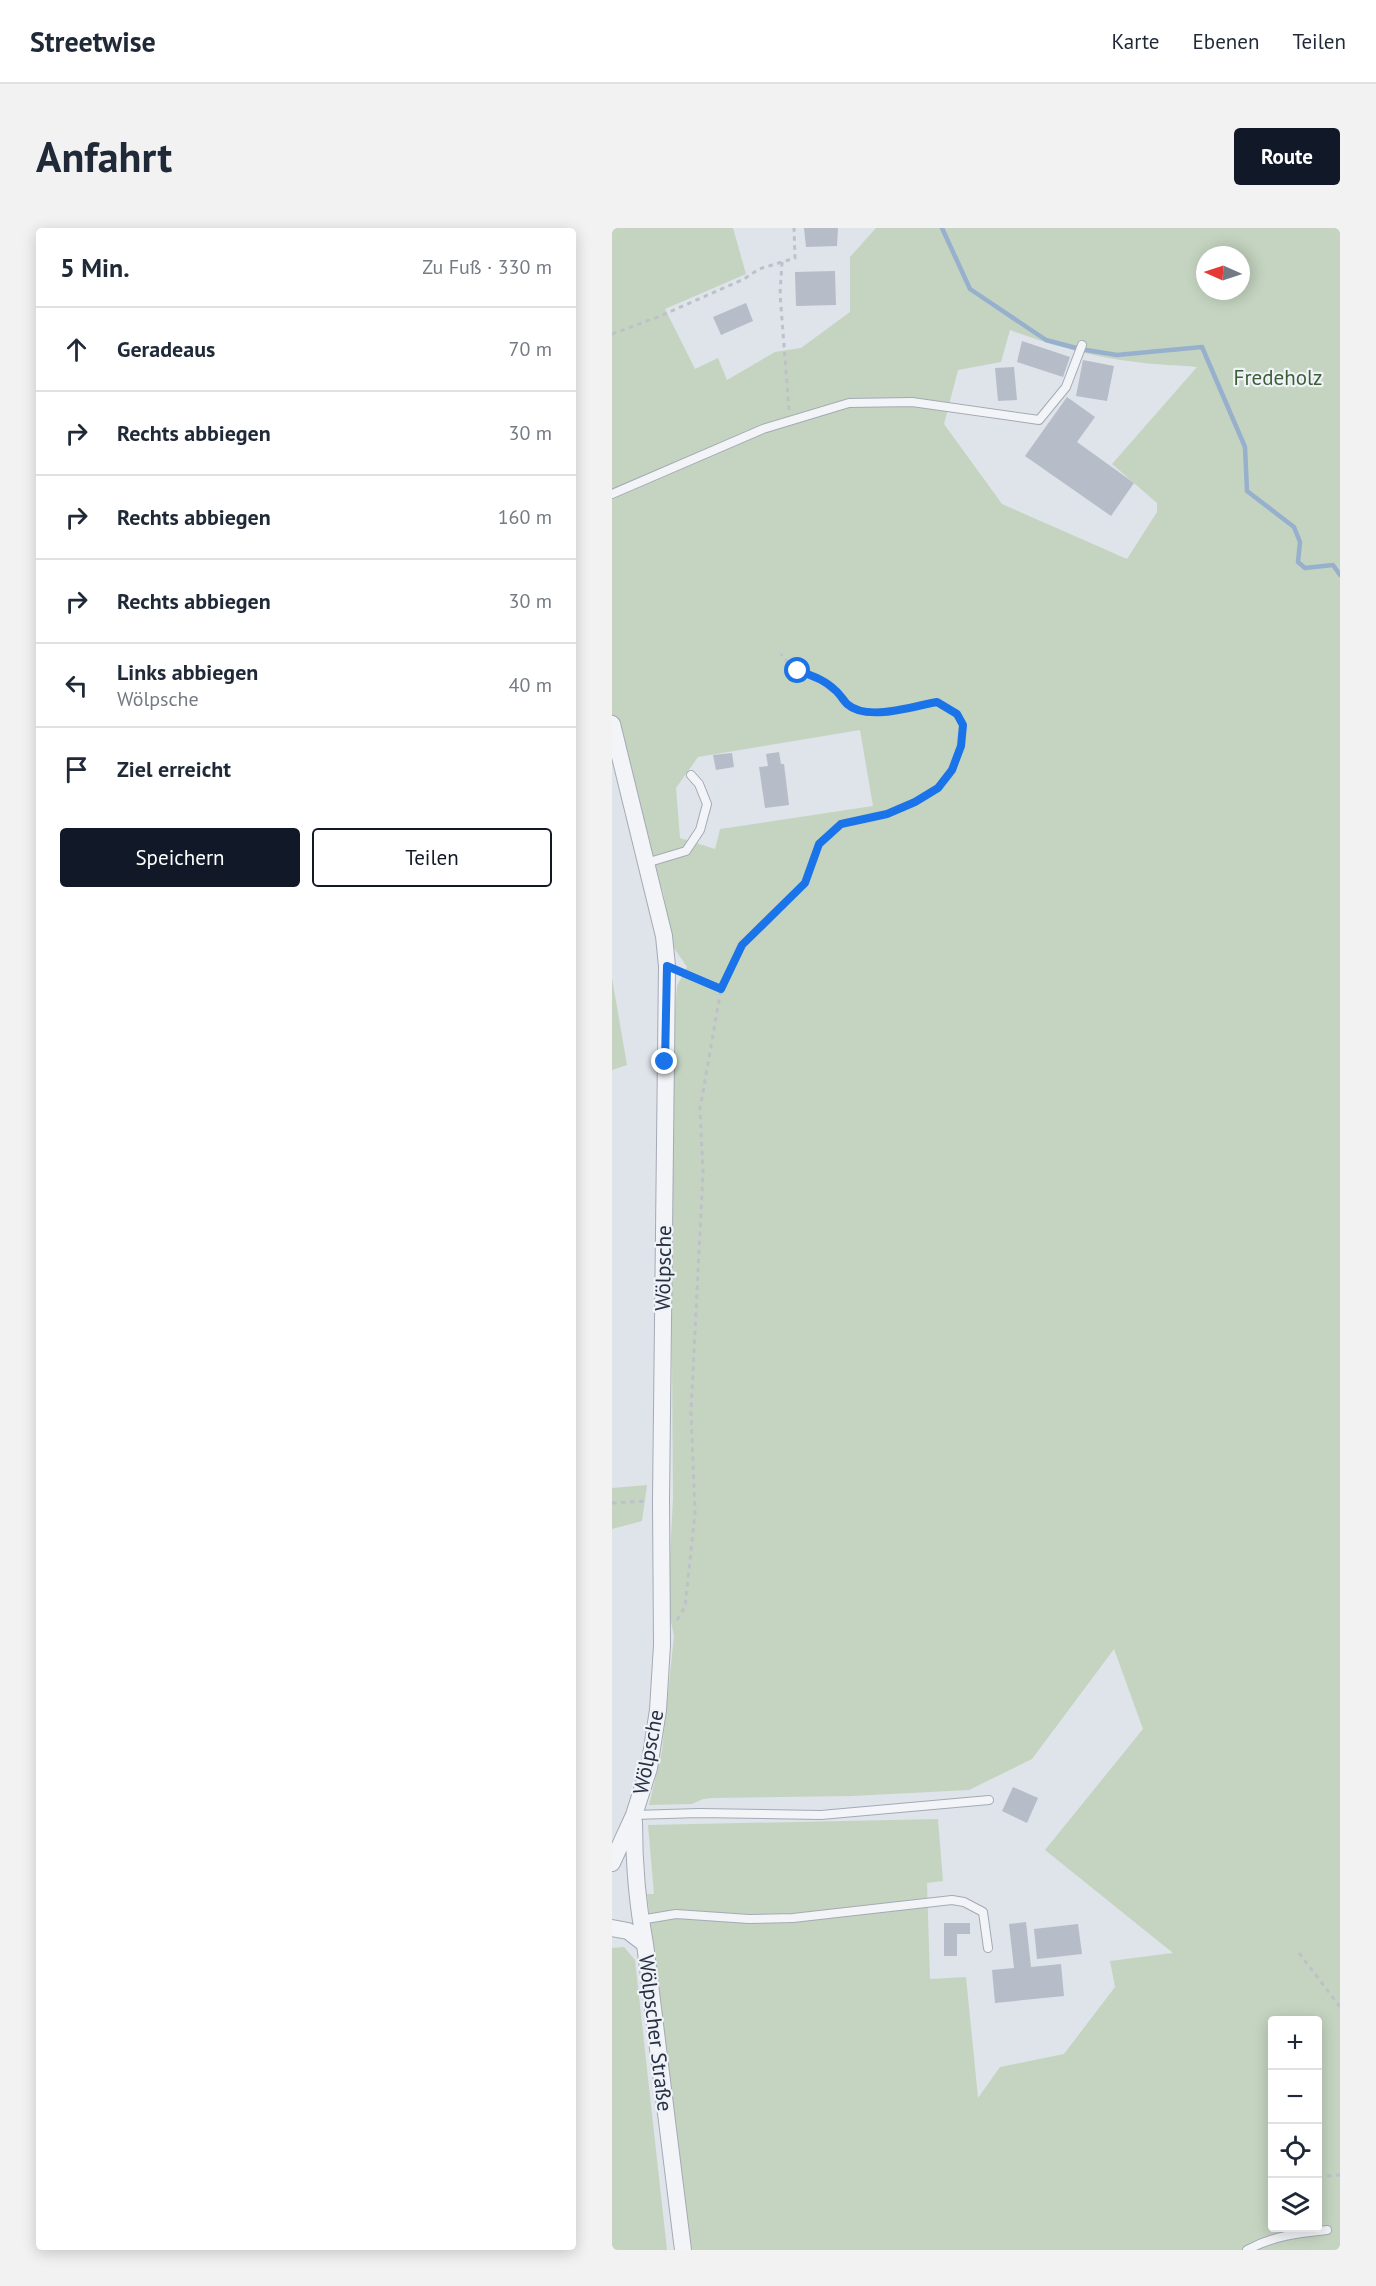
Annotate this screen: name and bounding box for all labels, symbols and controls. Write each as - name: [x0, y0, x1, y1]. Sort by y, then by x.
- text: Streetwise: [30, 23, 156, 60]
- text: Karte: [1112, 28, 1160, 55]
- text: Ebenen: [1193, 28, 1259, 55]
- text: Teilen: [1292, 28, 1346, 55]
- button: Route: [1234, 128, 1340, 185]
- text: Anfahrt: [36, 129, 172, 184]
- north arrow: [1196, 246, 1250, 300]
- text: 5 Min.: [60, 251, 130, 284]
- text: Zu Fuß · 330 m: [422, 254, 552, 280]
- icon: ahead: [60, 333, 93, 366]
- text: Geradeaus: [117, 335, 215, 363]
- text: 70 m: [509, 336, 552, 362]
- park label: Fredeholz: [1234, 364, 1322, 391]
- icon: right: [60, 417, 93, 450]
- text: Rechts abbiegen: [117, 419, 271, 447]
- text: 30 m: [509, 420, 552, 446]
- icon: right: [60, 501, 93, 534]
- text: Rechts abbiegen: [117, 503, 271, 531]
- text: 160 m: [498, 504, 552, 530]
- icon: right: [60, 585, 93, 618]
- text: Rechts abbiegen: [117, 587, 271, 615]
- text: 30 m: [509, 588, 552, 614]
- route start: [784, 657, 810, 683]
- text: Links abbiegen: [117, 658, 258, 686]
- icon: left: [60, 669, 93, 702]
- text: 40 m: [509, 672, 552, 698]
- text: Wölpsche: [117, 686, 199, 712]
- icon: arrive: [60, 753, 93, 786]
- text: Ziel erreicht: [117, 755, 231, 783]
- button: Speichern: [60, 828, 300, 887]
- button: Teilen: [312, 828, 552, 887]
- route end: [651, 1048, 677, 1074]
- street label: Wölpsche: [649, 1225, 677, 1311]
- street label: Wölpsche: [627, 1707, 669, 1797]
- street label: Wölpscher Straße: [633, 1953, 679, 2113]
- map controls: [1268, 2016, 1322, 2232]
- button: +: [1268, 2016, 1322, 2070]
- button: −: [1268, 2070, 1322, 2124]
- button: locate: [1268, 2124, 1322, 2178]
- button: layers: [1268, 2178, 1322, 2232]

